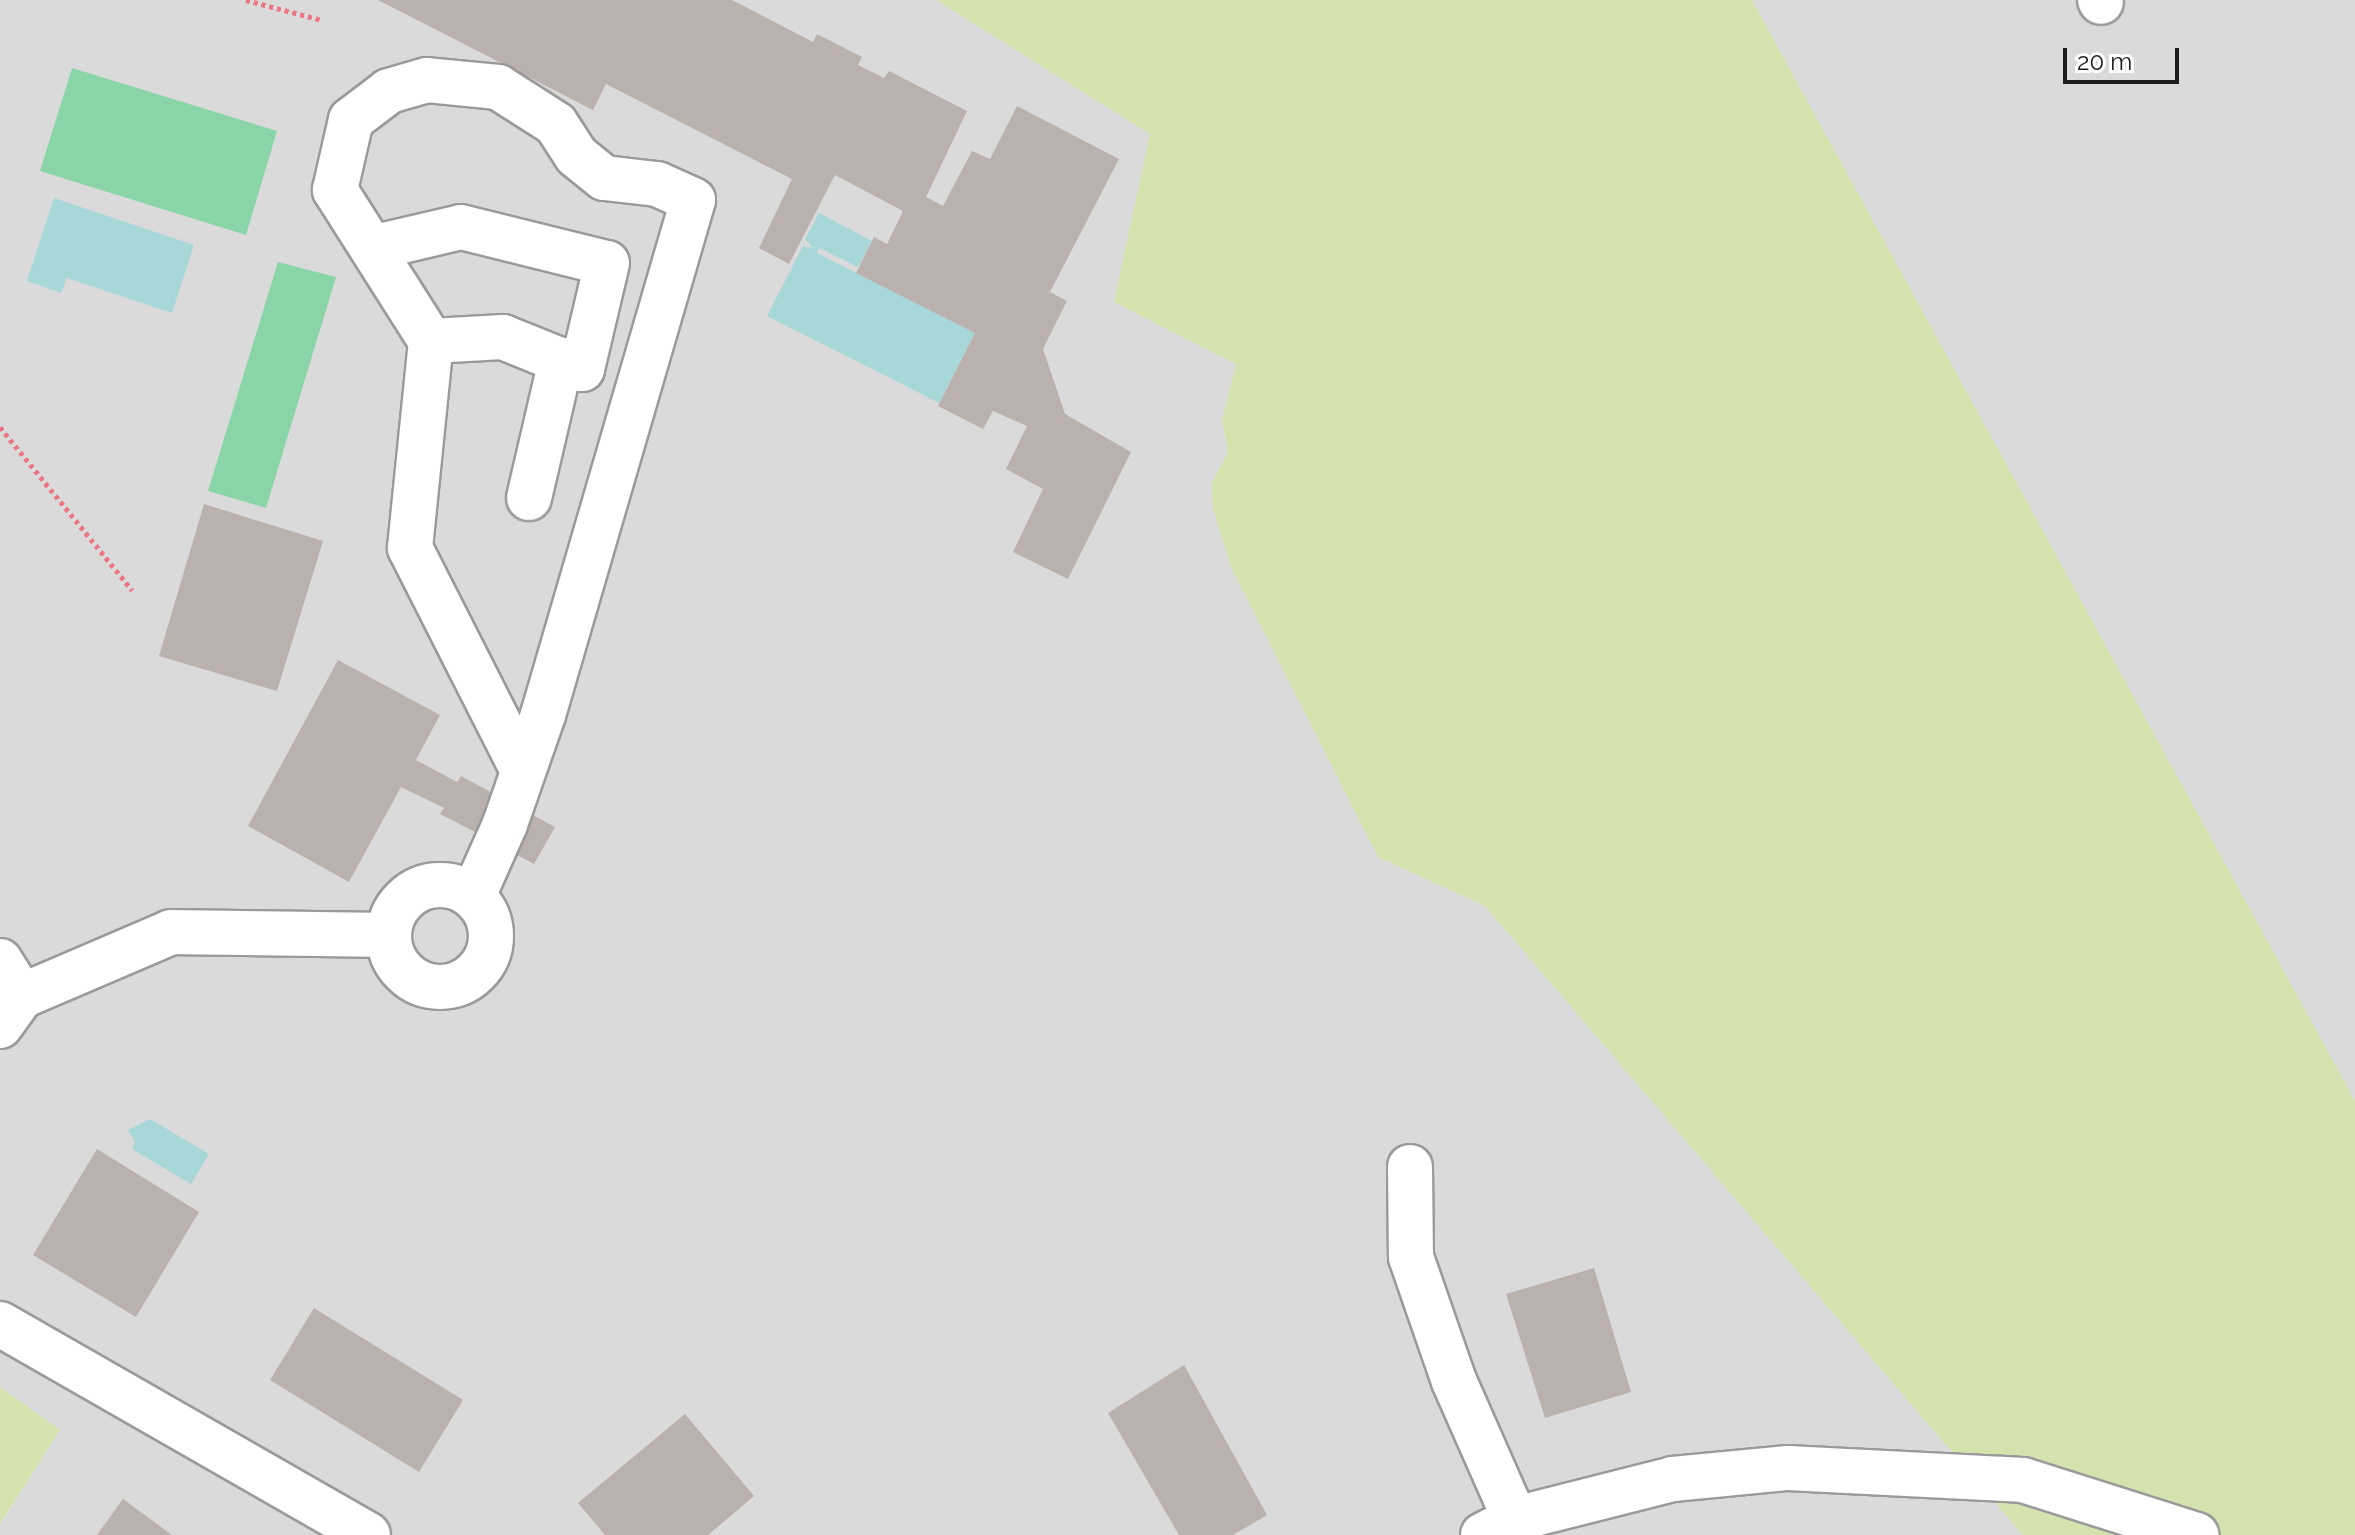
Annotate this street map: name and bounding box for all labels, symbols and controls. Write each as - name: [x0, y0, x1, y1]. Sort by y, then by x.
- scale bar: [2067, 32, 2183, 82]
- text: 20 m: [2077, 47, 2132, 76]

